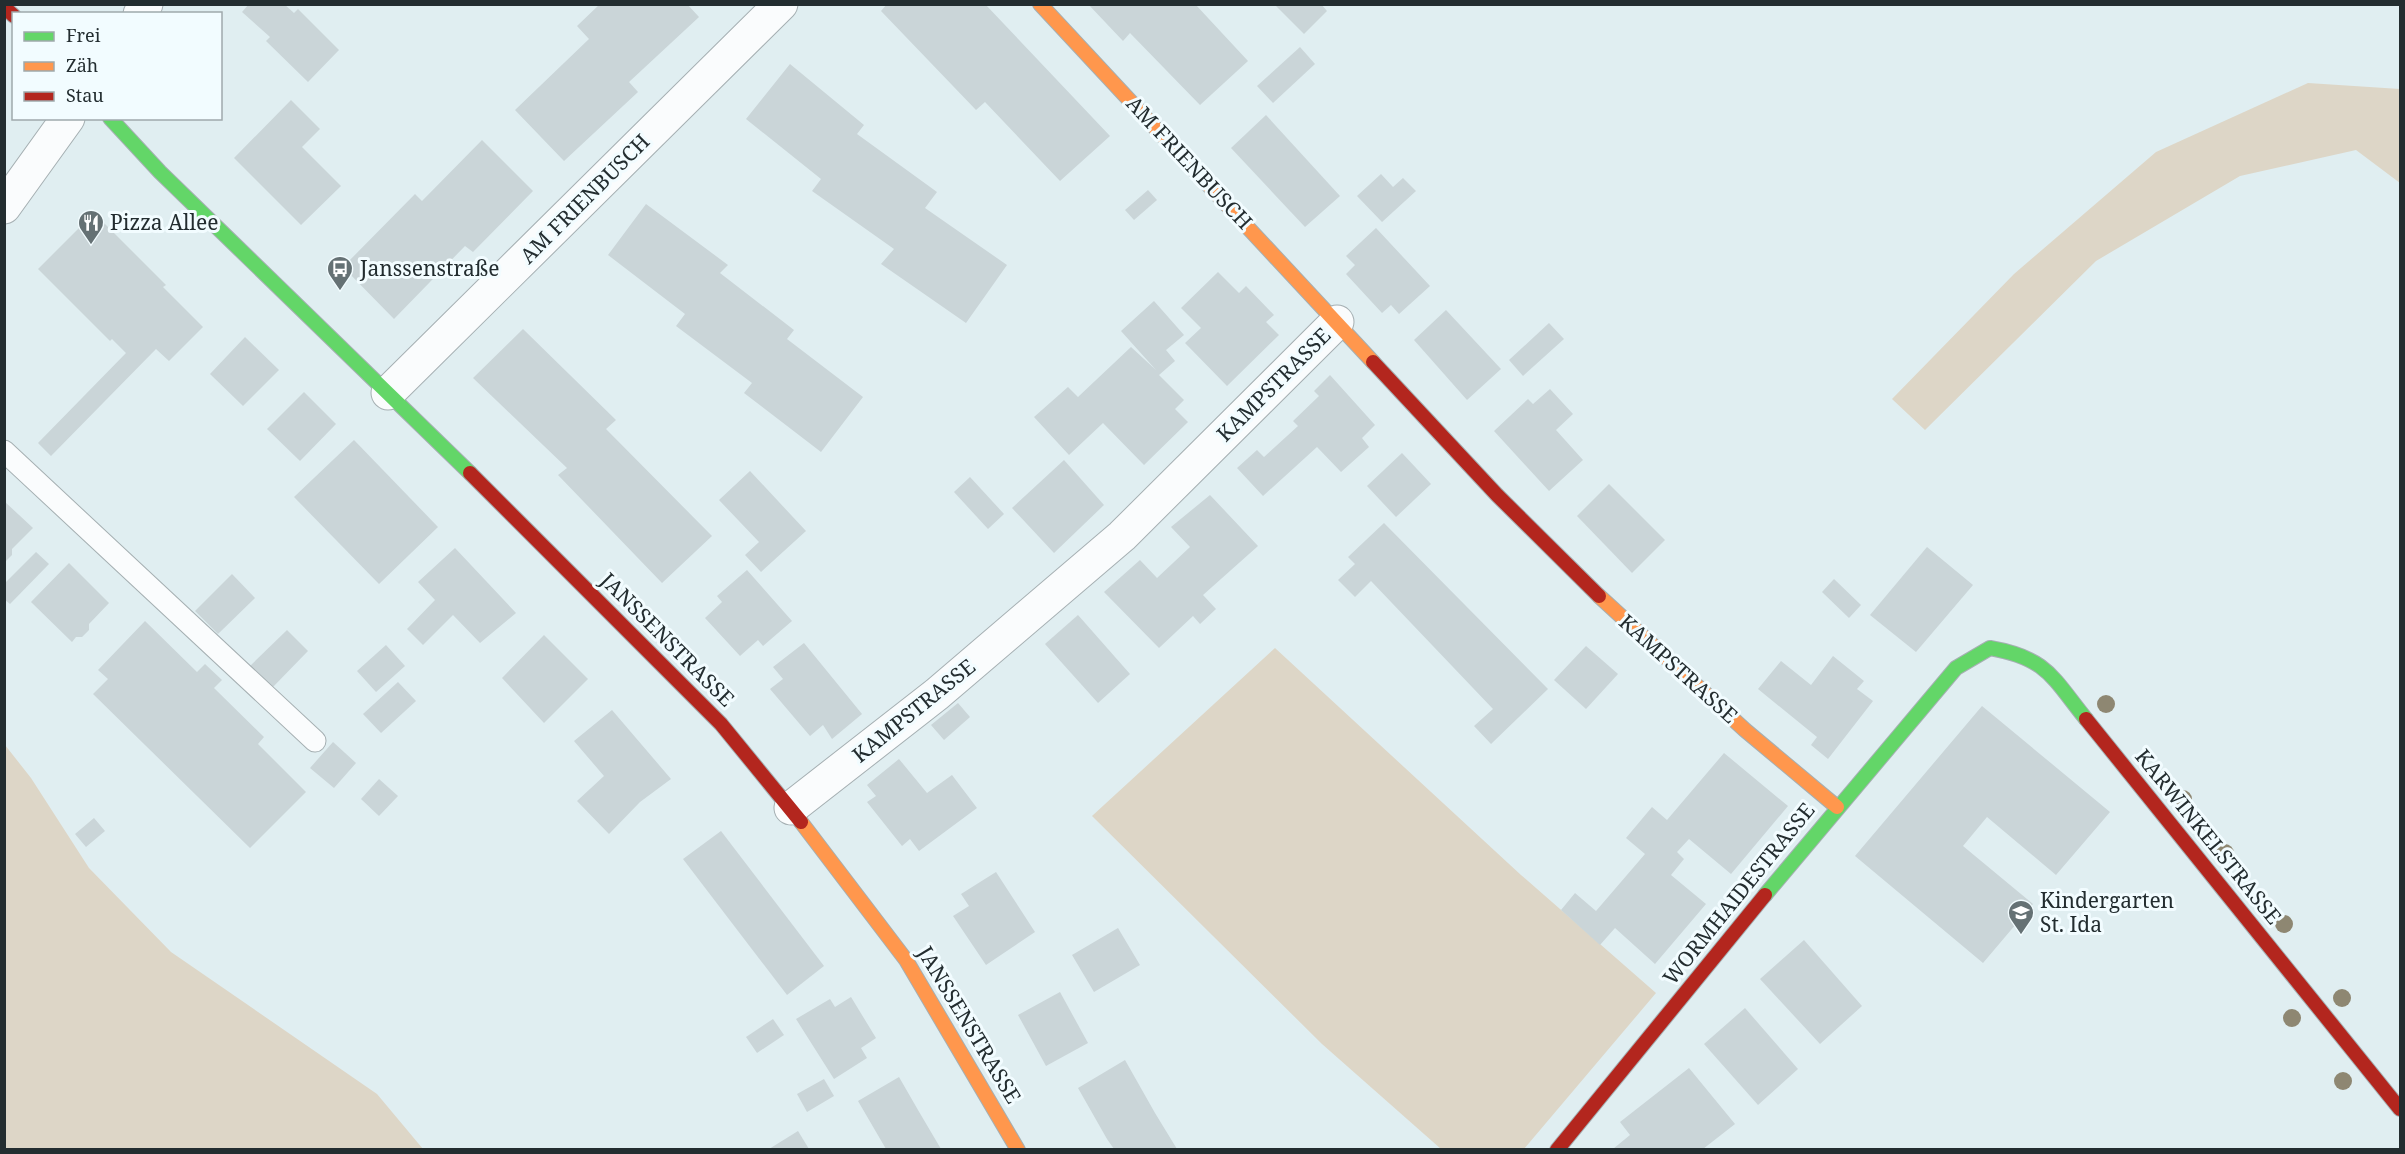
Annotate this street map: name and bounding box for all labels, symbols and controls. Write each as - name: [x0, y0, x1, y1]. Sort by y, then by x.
- legend: [12, 12, 222, 120]
- text: Frei: [66, 23, 101, 47]
- text: Zäh: [66, 53, 98, 77]
- text: Stau: [66, 83, 104, 107]
- street label: AM FRIENBUSCH: [1121, 90, 1259, 235]
- street label: AM FRIENBUSCH: [513, 127, 655, 269]
- restaurant icon: Pizza Allee: [76, 208, 106, 246]
- place label: Pizza Allee: [110, 208, 218, 236]
- bus stop icon: Janssenstraße: [325, 254, 355, 292]
- place label: Janssenstraße: [359, 254, 500, 282]
- street label: KAMPSTRASSE: [1210, 321, 1336, 447]
- street label: JANSSENSTRASSE: [594, 566, 741, 712]
- street label: KAMPSTRASSE: [1613, 608, 1744, 729]
- street label: KAMPSTRASSE: [846, 652, 981, 768]
- street label: KARWINKELSTRASSE: [2129, 743, 2288, 930]
- street label: WORMHAIDESTRASSE: [1656, 797, 1820, 990]
- place label: Kindergarten St. Ida: [2040, 886, 2174, 938]
- school or university icon: Kindergarten St. Ida: [2006, 898, 2036, 936]
- street label: JANSSENSTRASSE: [911, 940, 1028, 1108]

